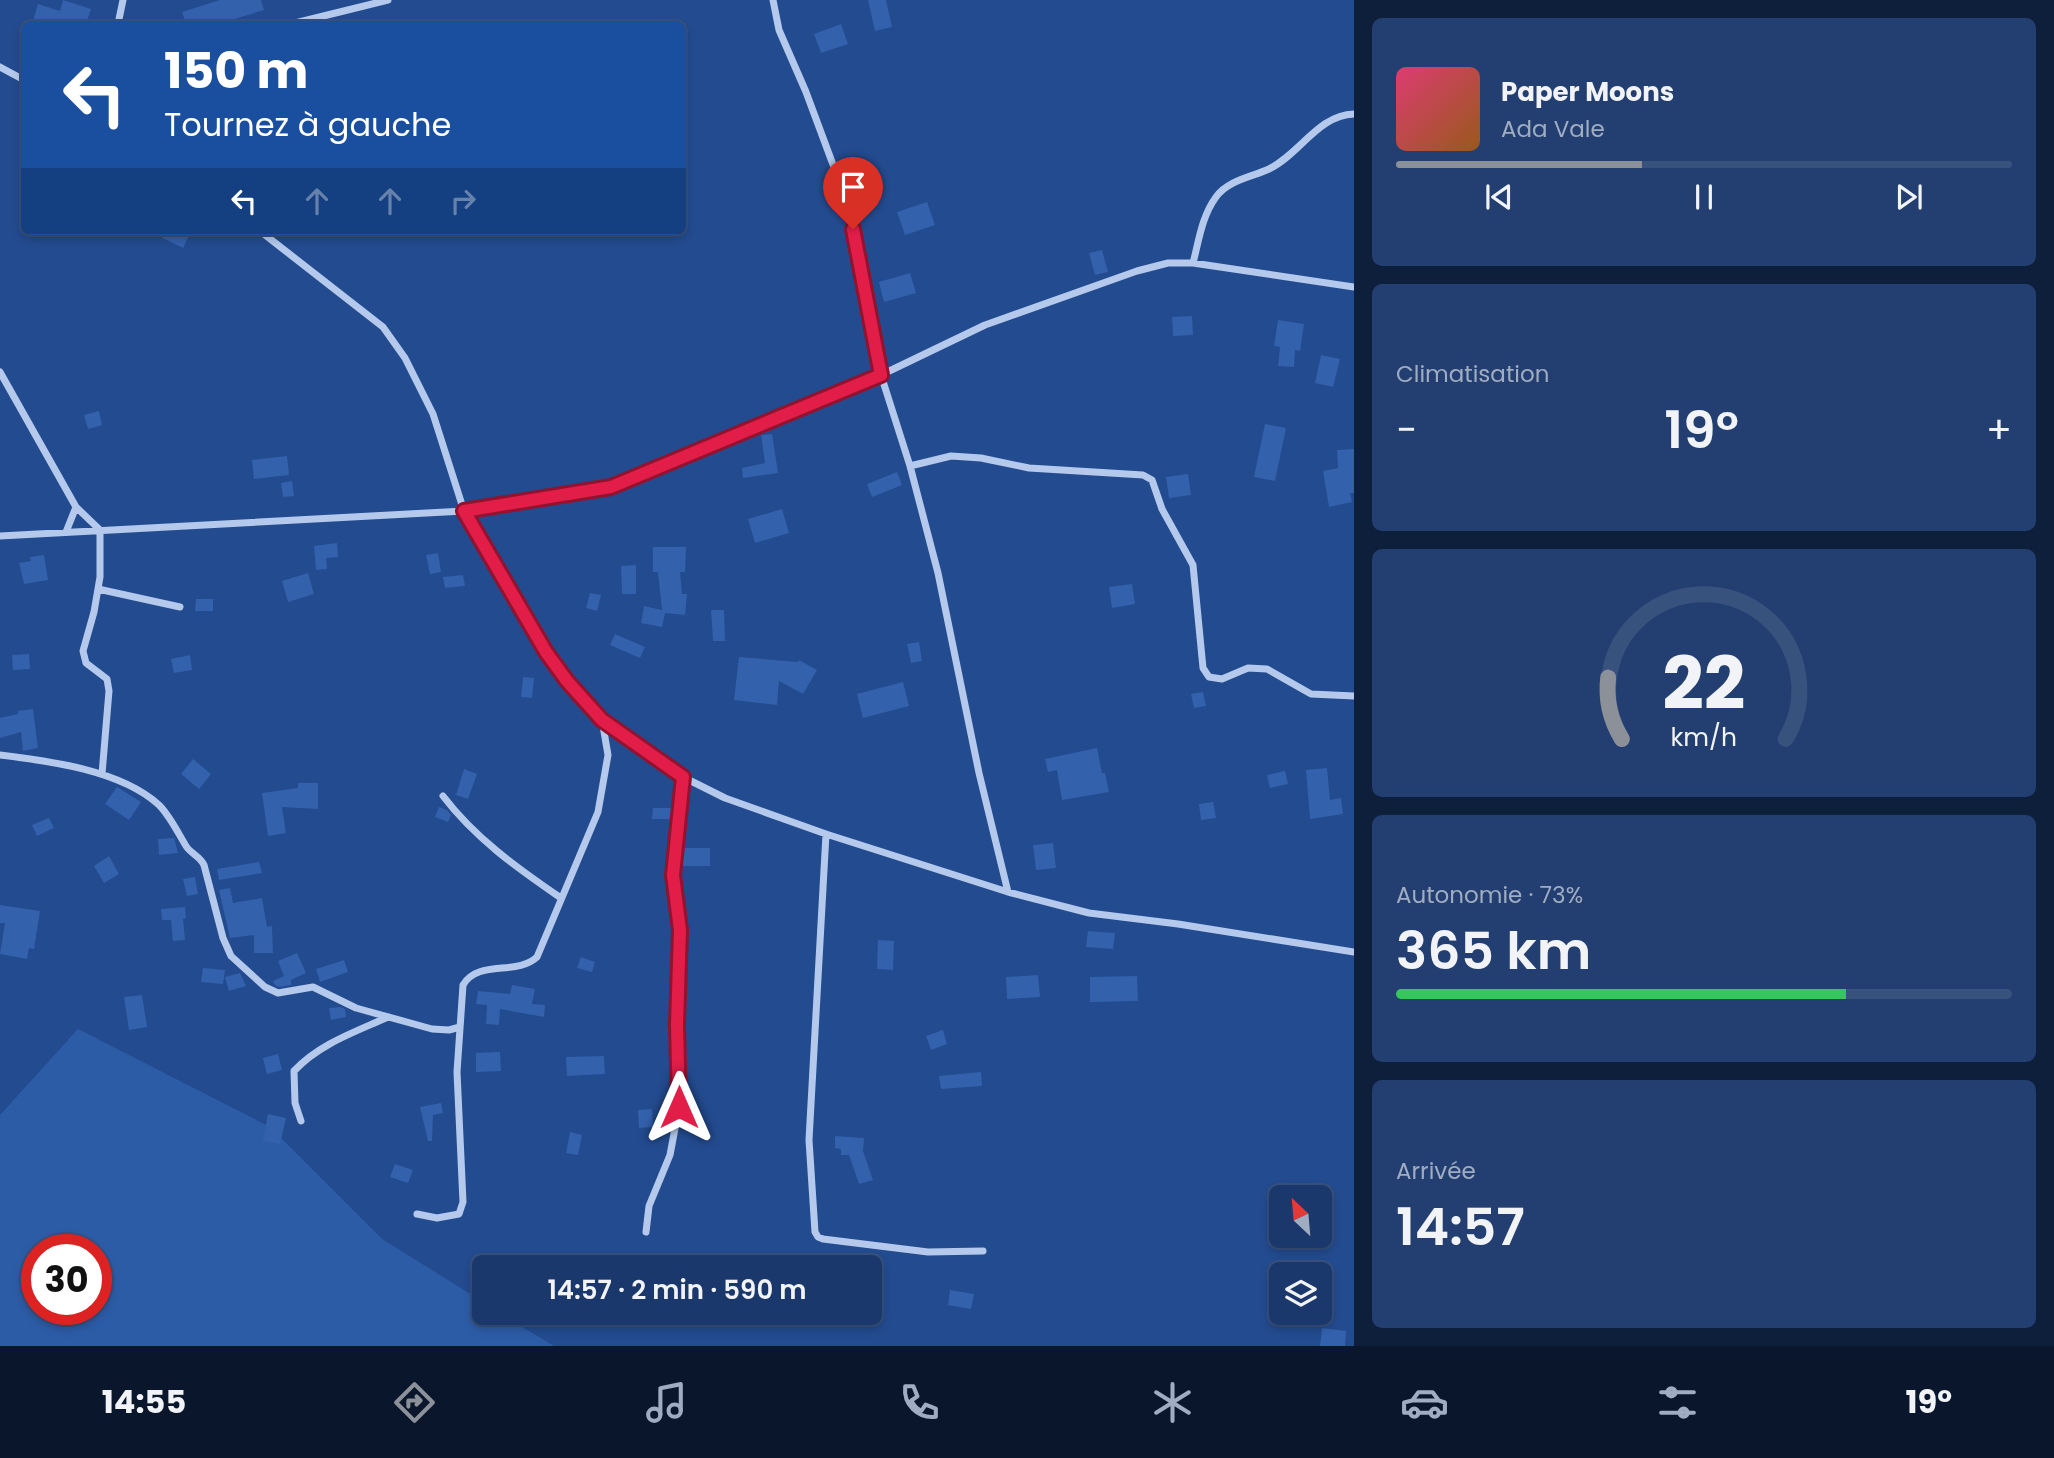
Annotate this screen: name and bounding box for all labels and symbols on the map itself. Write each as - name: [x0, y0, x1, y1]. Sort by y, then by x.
- pin: [823, 157, 883, 229]
- position arrow: [642, 1070, 716, 1144]
- north arrow: [1269, 1185, 1332, 1248]
- speed limit sign: 30: [21, 1234, 112, 1325]

